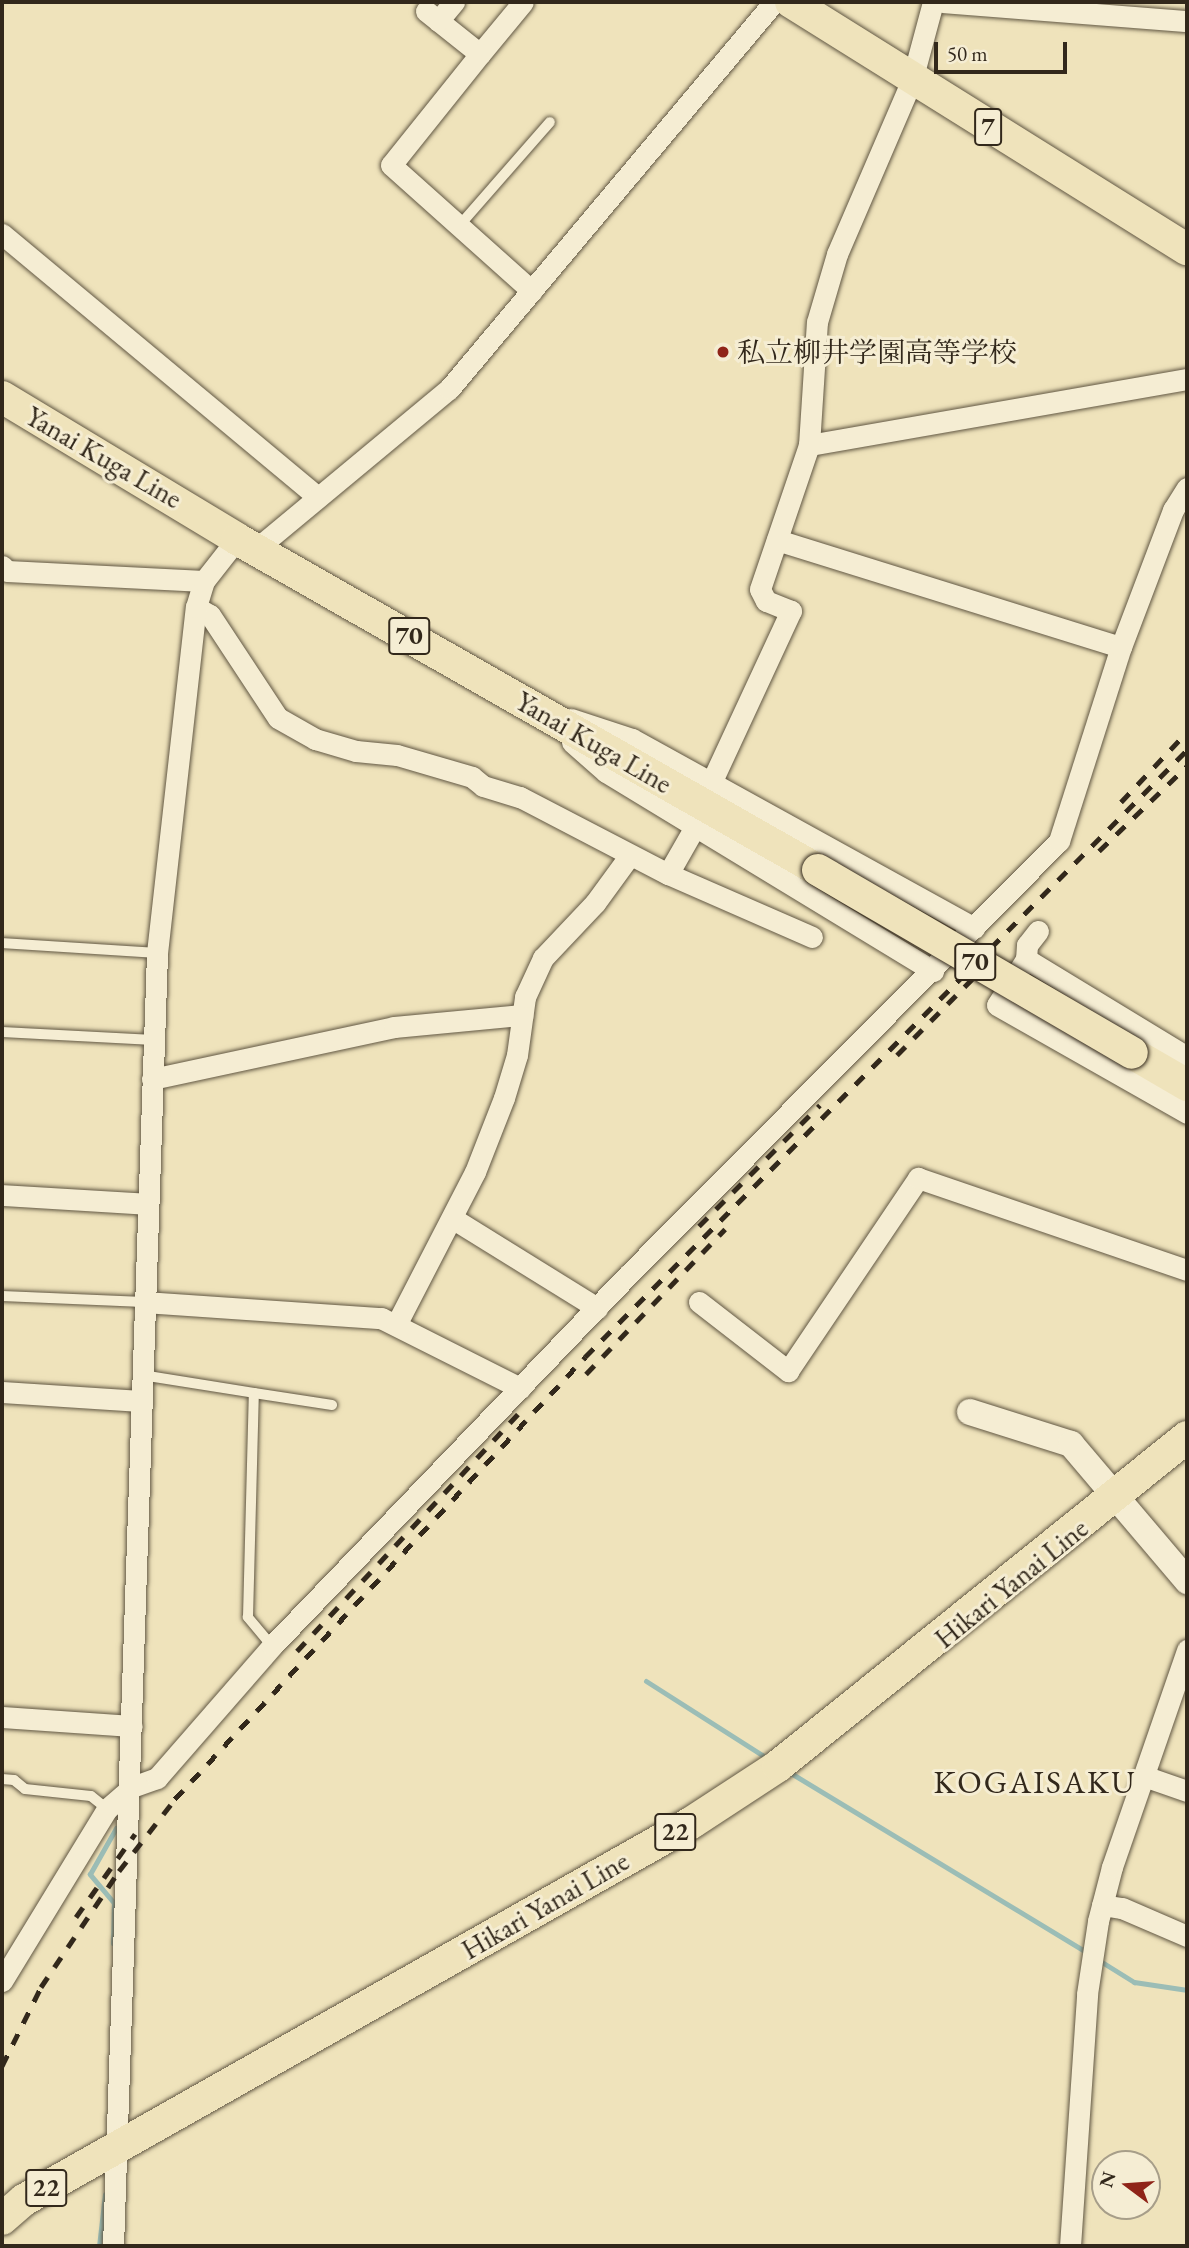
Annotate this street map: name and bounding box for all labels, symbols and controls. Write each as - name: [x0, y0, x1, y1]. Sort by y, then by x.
- scale bar: [937, 28, 1070, 72]
- text: 50 m: [947, 40, 988, 67]
- road number: 7: [974, 104, 1002, 150]
- place label: 私立柳井学園高等学校: [737, 335, 1017, 369]
- marker: 私立柳井学園高等学校: [715, 344, 731, 360]
- street label: Yanai Kuga Line: [20, 399, 188, 515]
- road number: 70: [388, 614, 430, 658]
- street label: Yanai Kuga Line: [510, 684, 678, 800]
- road number: 70: [954, 939, 996, 984]
- street label: Hikari Yanai Line: [928, 1511, 1094, 1655]
- district label: KOGAISAKU: [935, 1763, 1135, 1801]
- road number: 22: [654, 1810, 696, 1854]
- street label: Hikari Yanai Line: [455, 1844, 635, 1966]
- north arrow: [1091, 2150, 1161, 2220]
- road number: 22: [25, 2166, 67, 2210]
- text: N: [1093, 2169, 1121, 2190]

